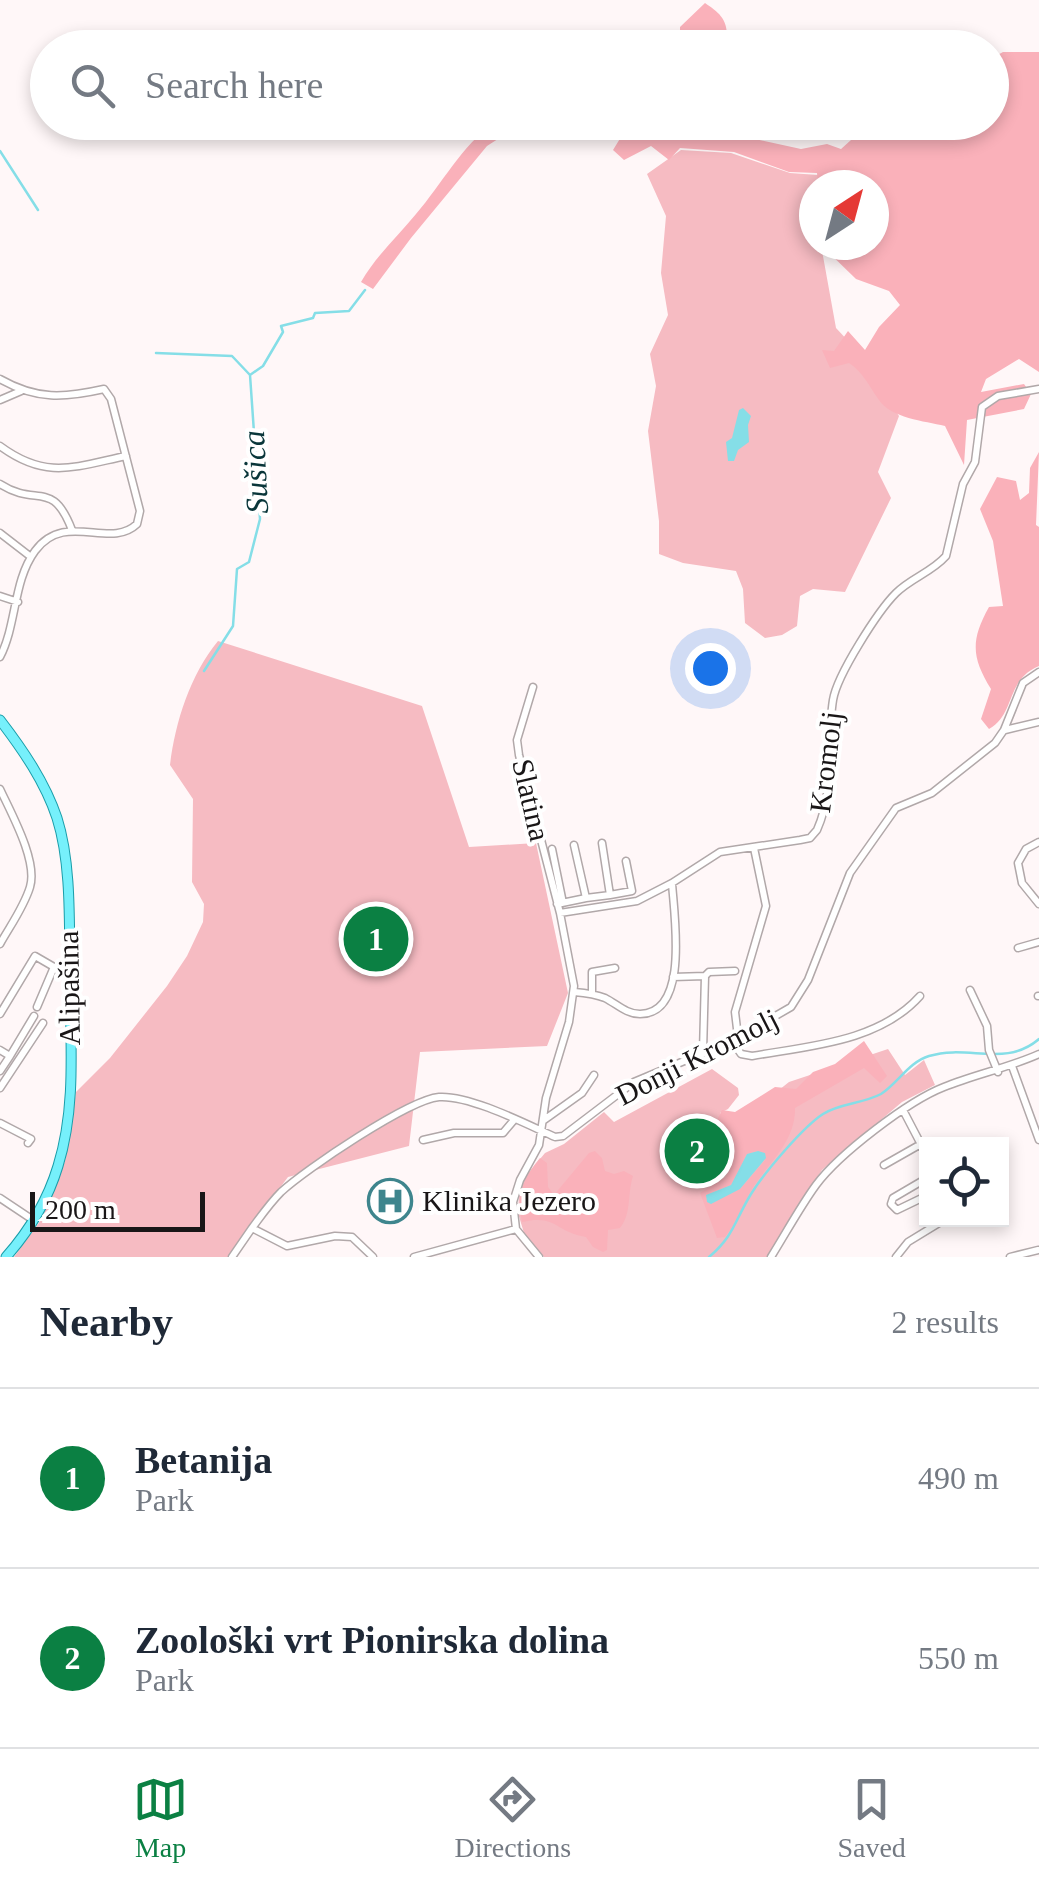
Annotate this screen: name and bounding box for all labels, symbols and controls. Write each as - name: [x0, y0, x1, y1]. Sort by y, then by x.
- search box: [30, 30, 1009, 140]
- icon: search: [65, 58, 120, 113]
- text: Search here: [145, 64, 323, 106]
- north arrow: [799, 170, 889, 260]
- water label: Sušica: [235, 429, 275, 515]
- your location: [685, 643, 736, 694]
- street label: Kromolj: [803, 709, 848, 814]
- street label: Slatina: [506, 756, 557, 844]
- pin: 1: [344, 902, 408, 976]
- street label: Alipašina: [51, 930, 86, 1046]
- street label: Donji Kromolj: [610, 1002, 783, 1112]
- pin: 2: [664, 1114, 730, 1188]
- map controls: [919, 1137, 1009, 1227]
- button: locate: [919, 1137, 1009, 1227]
- hospital icon: Klinika Jezero: [367, 1178, 413, 1224]
- place label: Klinika Jezero: [422, 1184, 596, 1217]
- scale bar: [30, 1187, 205, 1232]
- text: 200 m: [45, 1194, 116, 1225]
- text: Nearby: [40, 1299, 173, 1345]
- text: 2 results: [891, 1304, 999, 1340]
- text: Betanija: [135, 1439, 272, 1481]
- text: 1: [65, 1460, 81, 1496]
- text: 490 m: [918, 1460, 999, 1496]
- text: Park: [135, 1482, 194, 1518]
- text: Zoološki vrt Pionirska dolina: [135, 1619, 609, 1661]
- text: 2: [65, 1640, 81, 1676]
- text: 550 m: [918, 1640, 999, 1676]
- text: Park: [135, 1662, 194, 1698]
- tab: Map: [133, 1772, 188, 1864]
- tab: Directions: [454, 1772, 571, 1864]
- tab: Saved: [837, 1772, 906, 1864]

